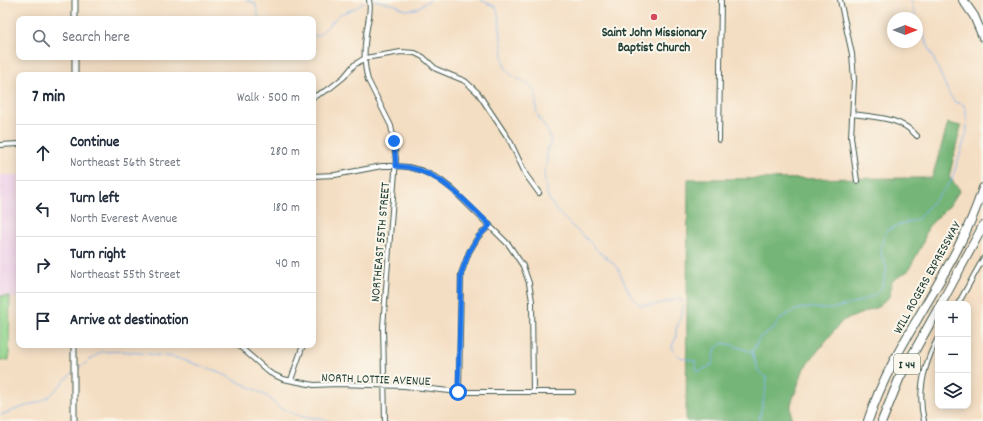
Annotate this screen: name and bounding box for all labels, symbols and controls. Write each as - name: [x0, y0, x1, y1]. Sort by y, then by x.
- marker: Saint John Missionary Baptist Church: [649, 12, 659, 22]
- north arrow: [887, 12, 923, 48]
- search box: [16, 16, 316, 60]
- place label: Saint John Missionary Baptist Church: [602, 24, 707, 58]
- icon: search: [30, 27, 52, 49]
- text: Search here: [62, 27, 130, 49]
- text: 7 min: [32, 86, 65, 110]
- text: Walk · 500 m: [237, 89, 300, 108]
- text: Continue: [70, 132, 119, 154]
- route end: [385, 132, 403, 150]
- icon: ahead: [32, 142, 54, 164]
- text: 280 m: [270, 143, 300, 162]
- text: Northeast 56th Street: [70, 154, 181, 173]
- street label: NORTHEAST 55TH STREET: [367, 182, 396, 303]
- text: Turn left: [70, 188, 119, 210]
- icon: left: [32, 198, 54, 220]
- text: 180 m: [273, 199, 300, 218]
- text: North Everest Avenue: [70, 210, 177, 229]
- street label: WILL ROGERS EXPRESSWAY: [889, 218, 968, 338]
- text: Turn right: [70, 244, 126, 266]
- icon: right: [32, 254, 54, 276]
- text: 40 m: [276, 255, 300, 274]
- text: Northeast 55th Street: [70, 266, 180, 285]
- map controls: [935, 301, 971, 409]
- button: +: [935, 301, 971, 337]
- icon: arrive: [32, 310, 54, 332]
- text: Arrive at destination: [70, 310, 188, 332]
- button: −: [935, 337, 971, 373]
- road number: I 44: [894, 354, 920, 374]
- street label: NORTH LOTTIE AVENUE: [321, 369, 431, 392]
- button: layers: [935, 373, 971, 409]
- route start: [449, 383, 467, 401]

